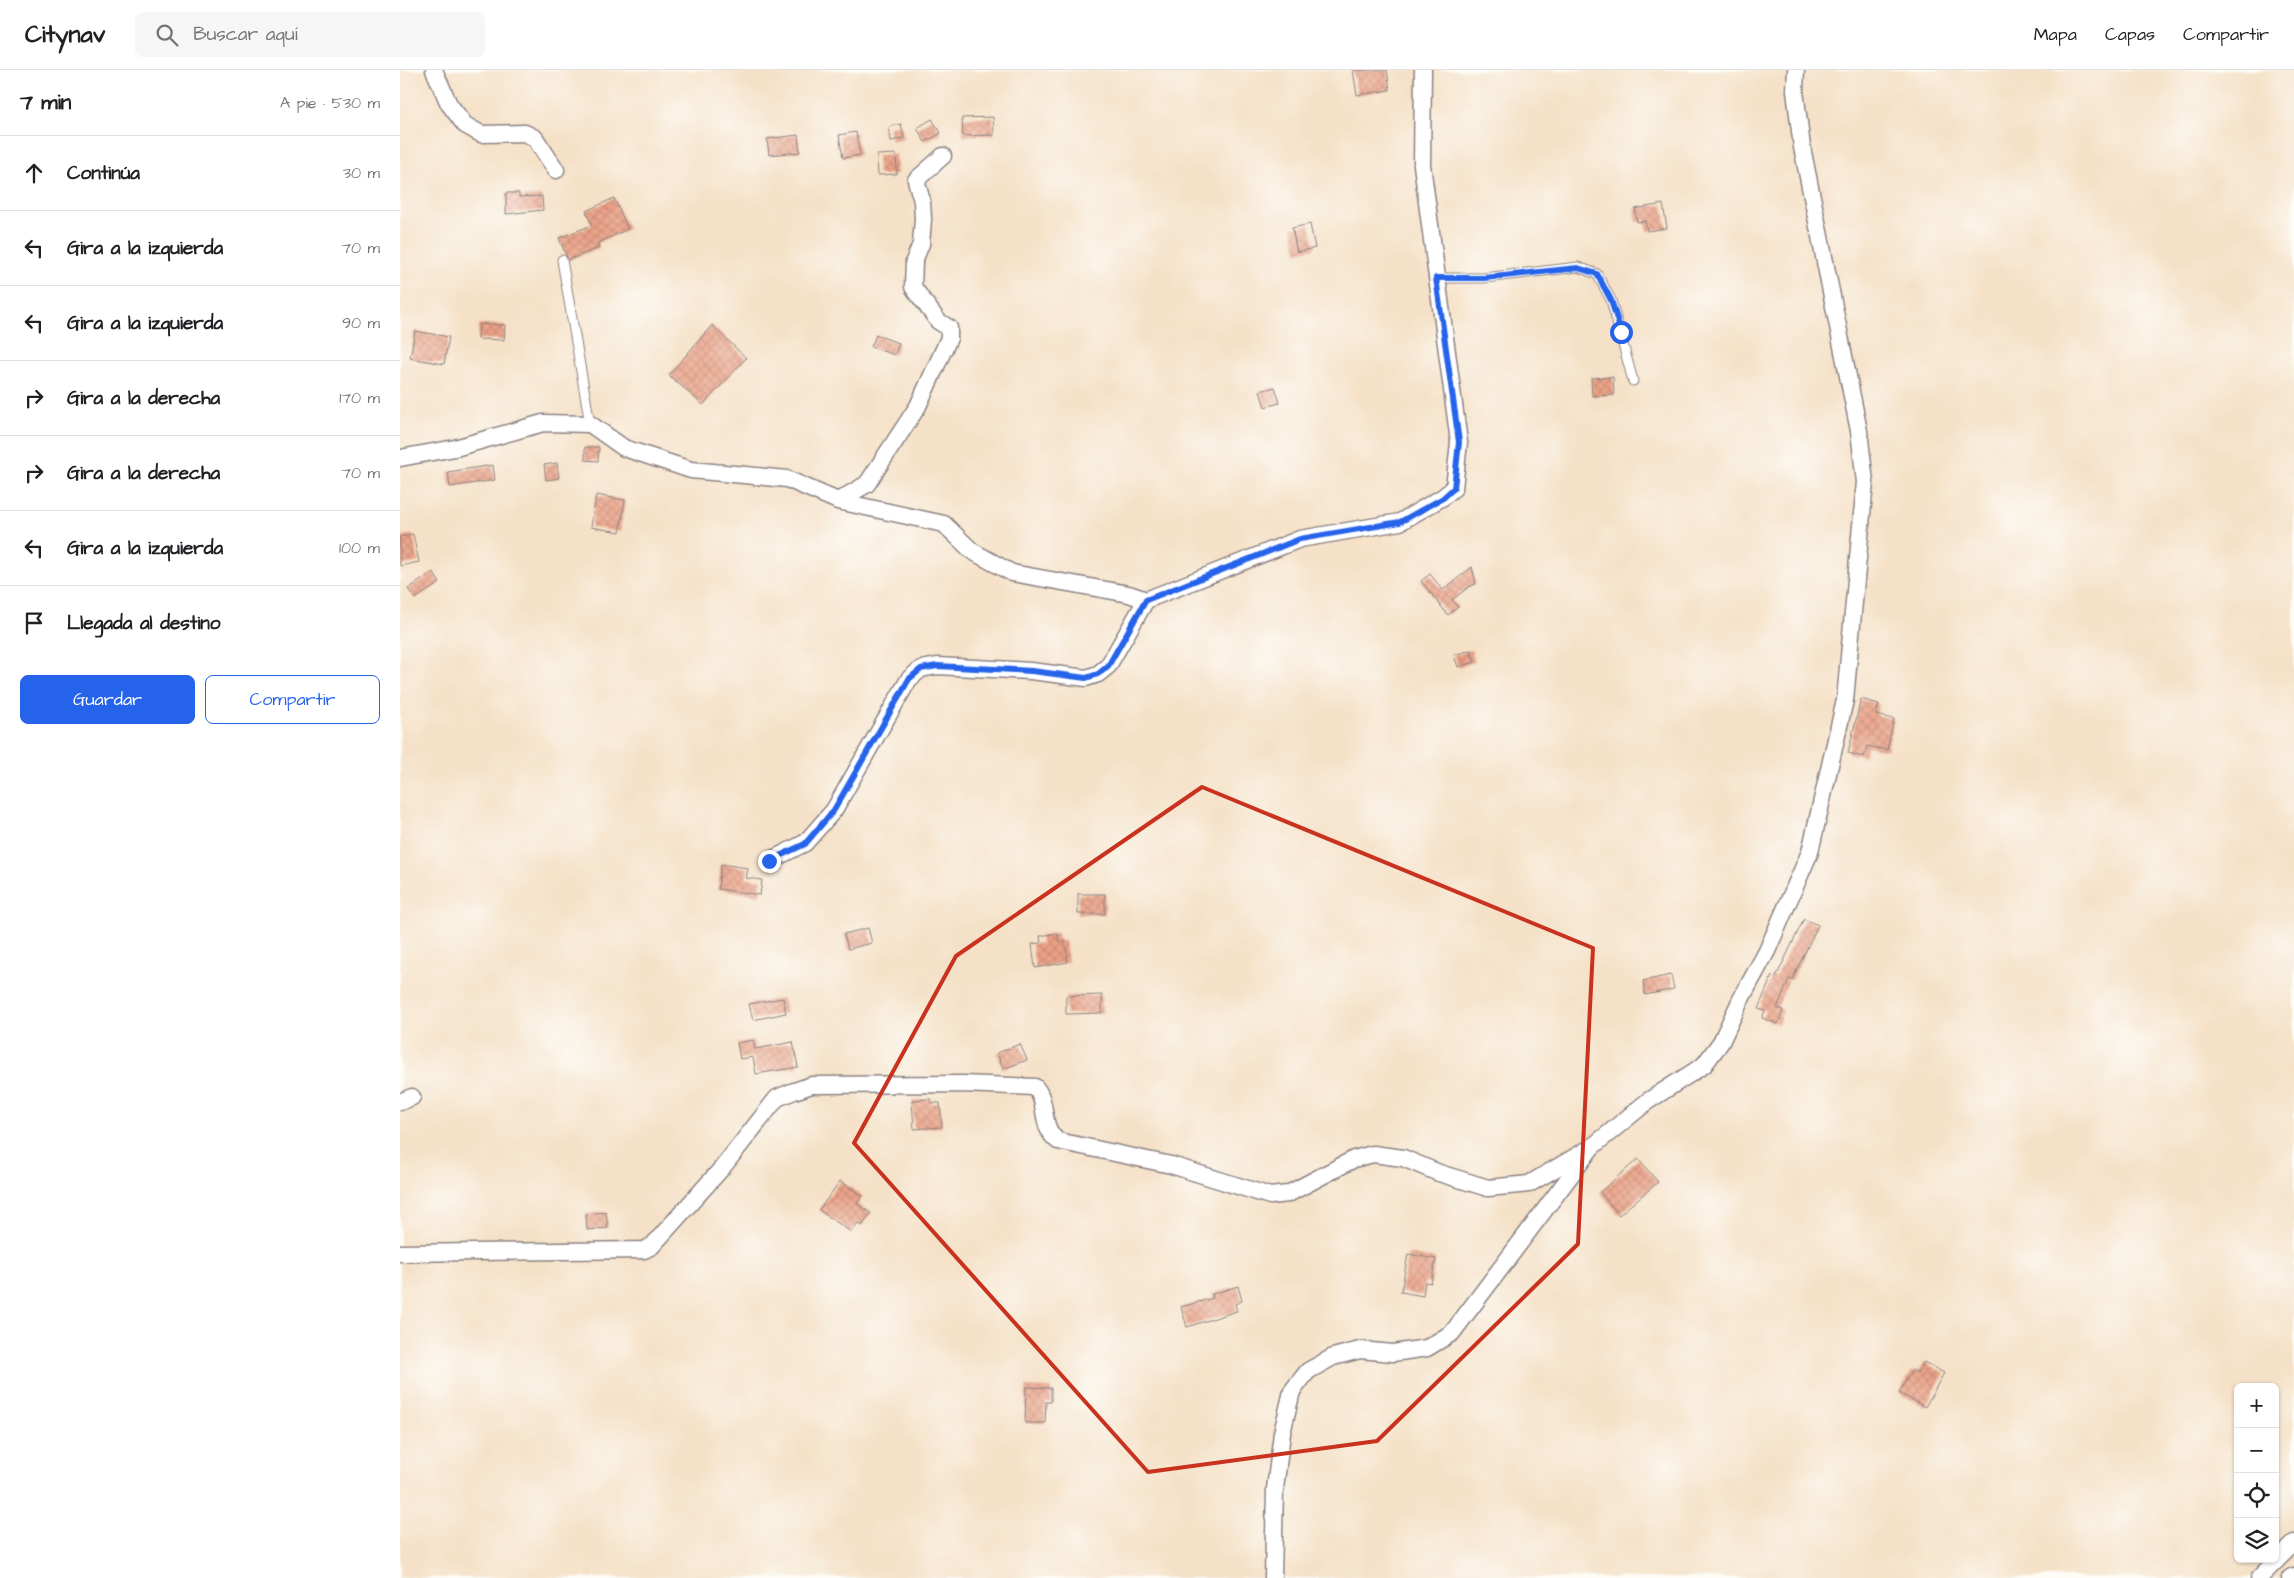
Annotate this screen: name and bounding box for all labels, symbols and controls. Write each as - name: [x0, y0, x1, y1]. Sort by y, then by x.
- search box: [135, 12, 485, 57]
- text: Citynav: [25, 18, 105, 52]
- icon: search: [153, 21, 181, 49]
- text: Buscar aquí: [193, 21, 298, 48]
- text: Mapa: [2034, 22, 2077, 47]
- text: Capas: [2105, 22, 2155, 47]
- text: Compartir: [2183, 22, 2269, 47]
- text: 7 min: [20, 88, 71, 117]
- text: A pie · 530 m: [280, 92, 380, 114]
- icon: ahead: [20, 159, 48, 187]
- text: Continúa: [67, 160, 140, 187]
- text: 30 m: [343, 162, 380, 184]
- icon: left: [20, 234, 48, 262]
- text: Gira a la izquierda: [67, 235, 223, 262]
- text: 70 m: [341, 237, 380, 259]
- icon: left: [20, 309, 48, 337]
- text: Gira a la izquierda: [67, 310, 223, 337]
- text: 90 m: [342, 312, 380, 334]
- route start: [1610, 321, 1633, 344]
- icon: right: [20, 384, 48, 412]
- text: Gira a la derecha: [67, 385, 220, 412]
- text: 170 m: [339, 387, 380, 409]
- icon: right: [20, 459, 48, 487]
- text: Gira a la derecha: [67, 460, 220, 487]
- text: 70 m: [341, 462, 380, 484]
- icon: left: [20, 534, 48, 562]
- text: Gira a la izquierda: [67, 535, 223, 562]
- text: 100 m: [339, 537, 380, 559]
- icon: arrive: [20, 609, 48, 637]
- text: Llegada al destino: [67, 610, 220, 637]
- button: Guardar: [20, 675, 195, 724]
- button: Compartir: [205, 675, 380, 724]
- route end: [758, 850, 781, 873]
- map controls: [2234, 1383, 2279, 1563]
- button: +: [2234, 1383, 2279, 1428]
- button: −: [2234, 1428, 2279, 1473]
- button: locate: [2234, 1473, 2279, 1518]
- button: layers: [2234, 1518, 2279, 1563]

